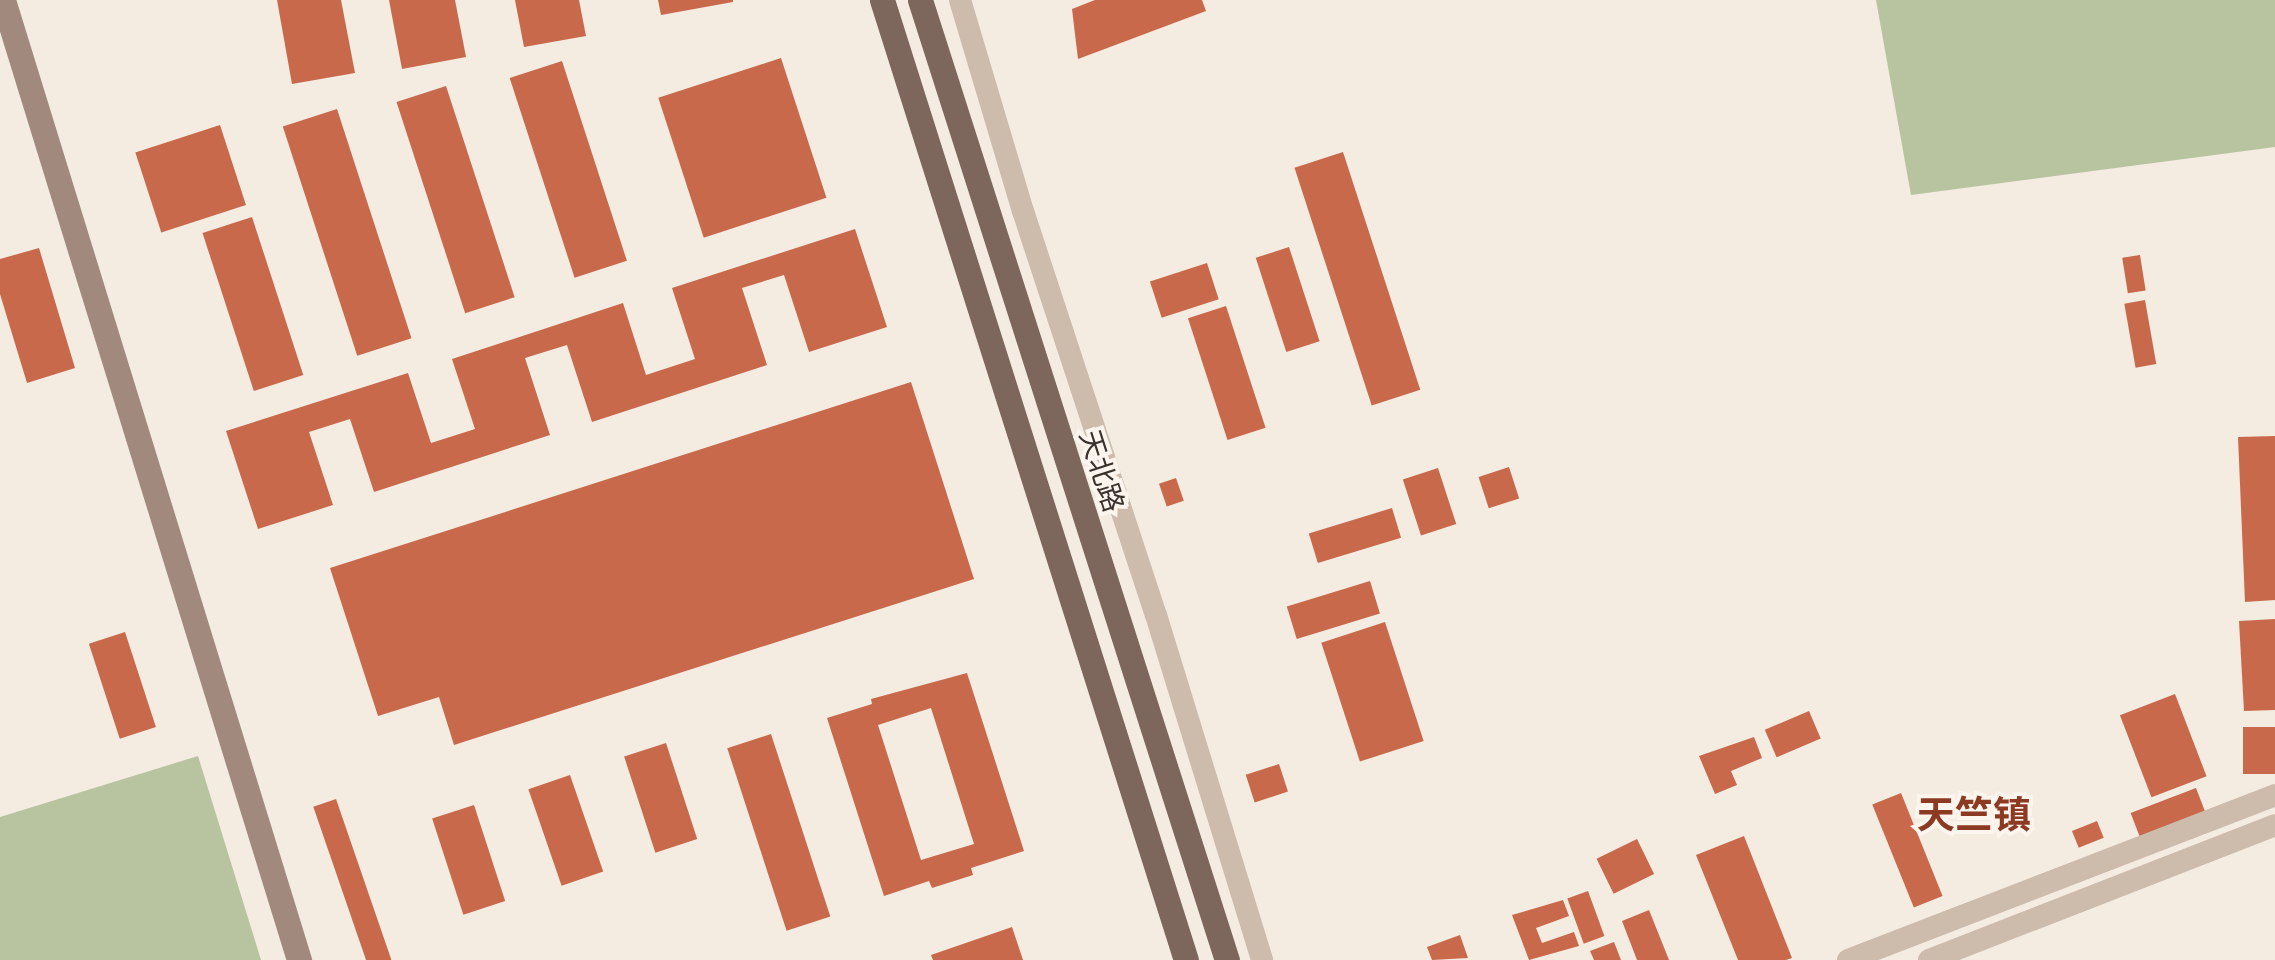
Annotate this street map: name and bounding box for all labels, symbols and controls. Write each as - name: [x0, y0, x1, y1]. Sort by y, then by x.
- street label: 天北路: [1073, 426, 1131, 516]
- district label: 天竺镇: [1917, 791, 2031, 837]

